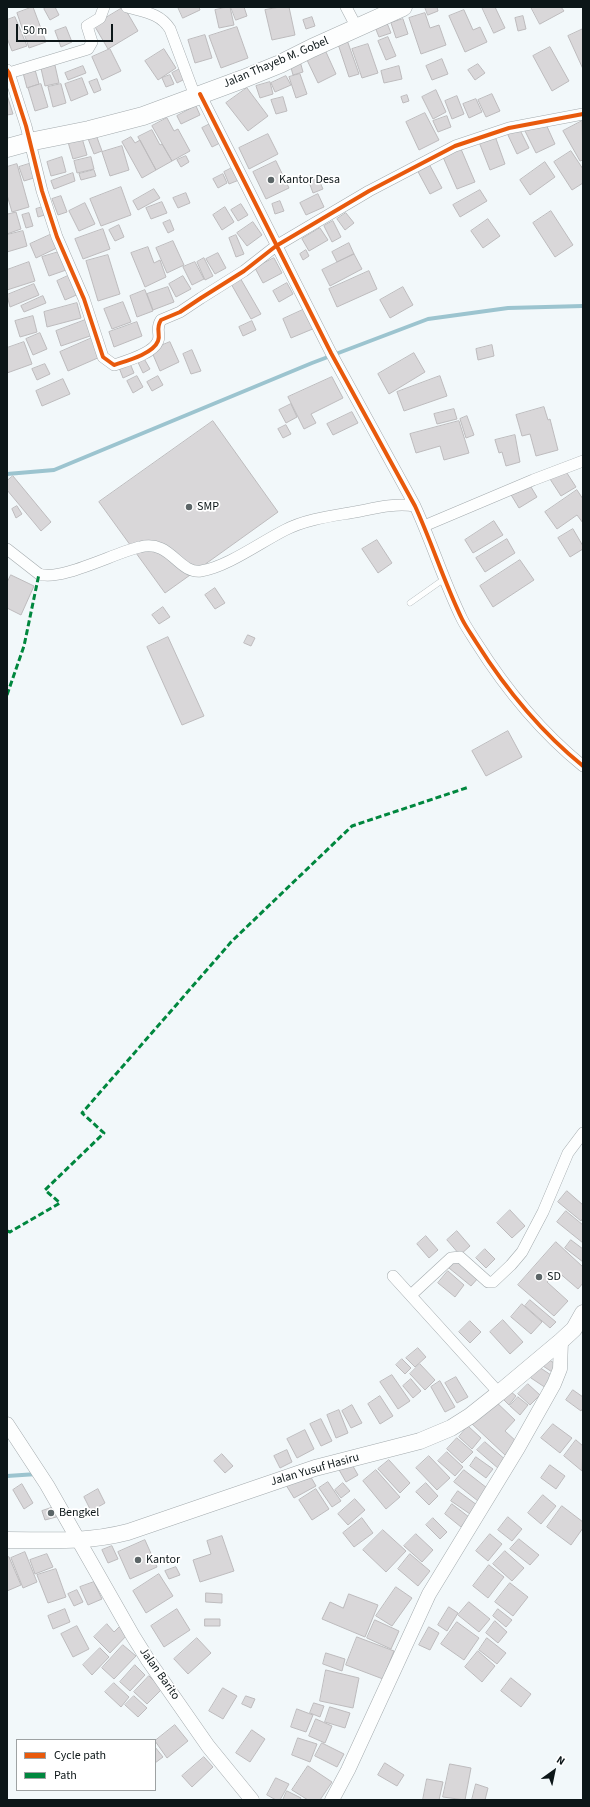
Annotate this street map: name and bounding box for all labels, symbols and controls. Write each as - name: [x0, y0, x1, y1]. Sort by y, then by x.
- scale bar: [18, 16, 115, 42]
- text: 50 m: [23, 22, 47, 39]
- street label: Jalan Thayeb M. Gobel: [221, 34, 331, 92]
- place label: Kantor Desa: [279, 173, 340, 187]
- marker: Kantor Desa: [266, 175, 276, 185]
- place label: SMP: [197, 500, 219, 514]
- marker: SMP: [184, 502, 194, 512]
- place label: SD: [547, 1270, 561, 1284]
- marker: SD: [534, 1272, 544, 1282]
- street label: Jalan Yusuf Hasiru: [269, 1450, 361, 1490]
- place label: Bengkel: [59, 1506, 99, 1520]
- marker: Bengkel: [46, 1508, 56, 1518]
- place label: Kantor: [146, 1553, 180, 1567]
- marker: Kantor: [133, 1555, 143, 1565]
- street label: Jalan Barito: [136, 1645, 182, 1703]
- legend: [16, 1739, 156, 1791]
- text: Cycle path: [54, 1747, 106, 1764]
- north arrow: [534, 1751, 574, 1791]
- text: N: [554, 1752, 568, 1769]
- text: Path: [54, 1767, 77, 1784]

